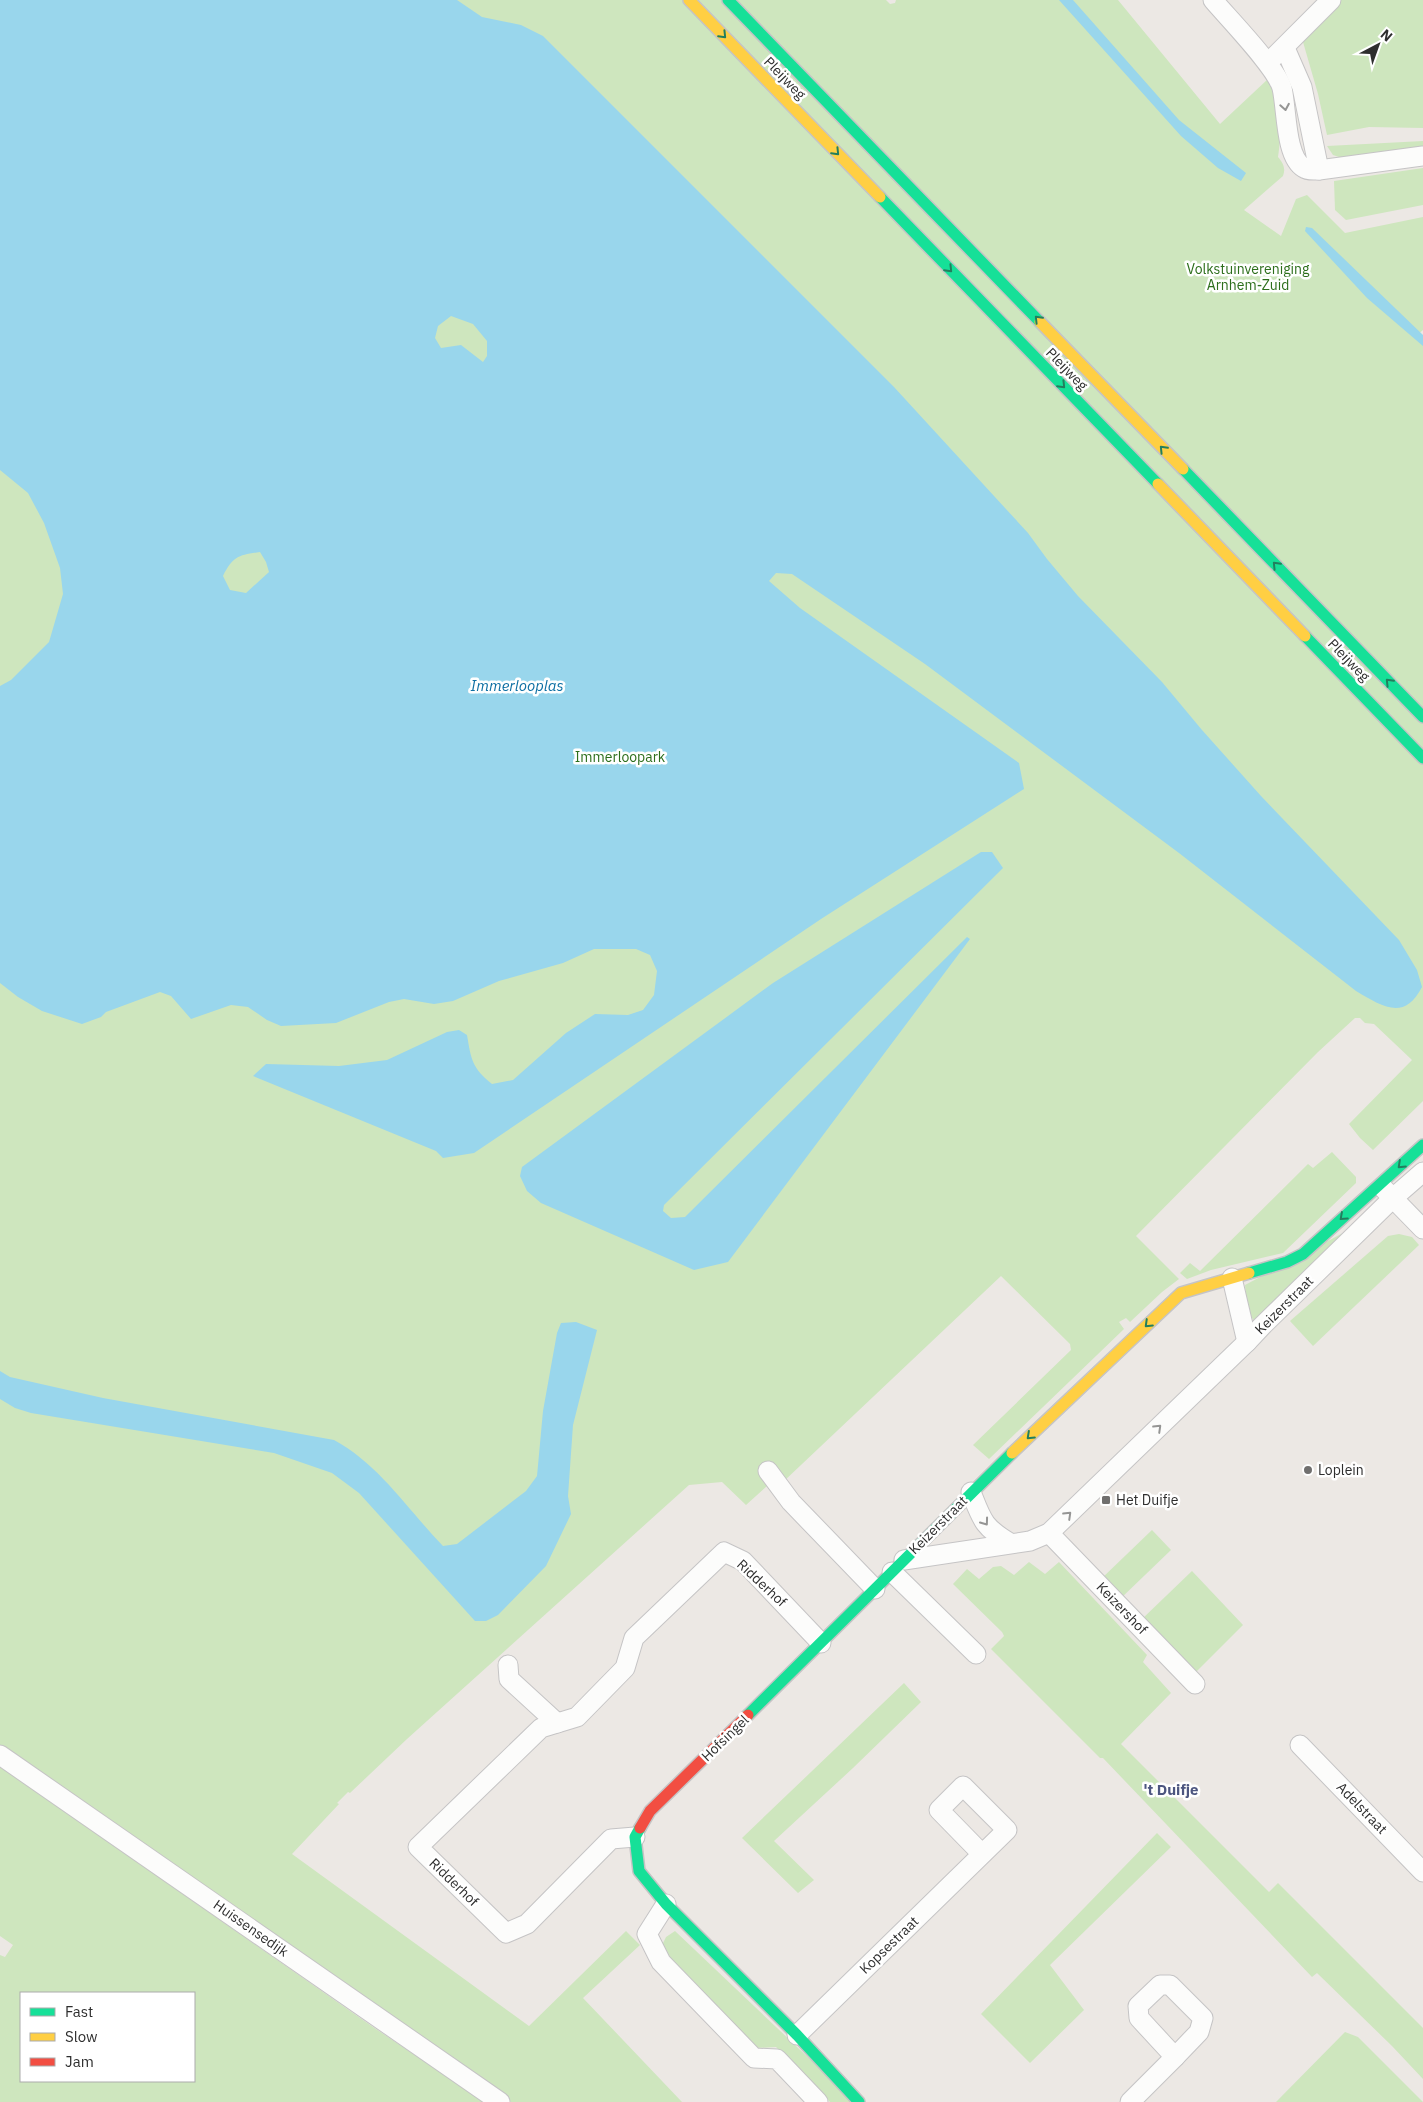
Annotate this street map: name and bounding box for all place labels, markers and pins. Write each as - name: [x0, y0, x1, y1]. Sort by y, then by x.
- place label: Loplein: [1318, 1461, 1364, 1479]
- marker: Loplein: [1302, 1464, 1314, 1476]
- place label: Het Duifje: [1116, 1491, 1179, 1509]
- marker: Het Duifje: [1100, 1494, 1112, 1506]

